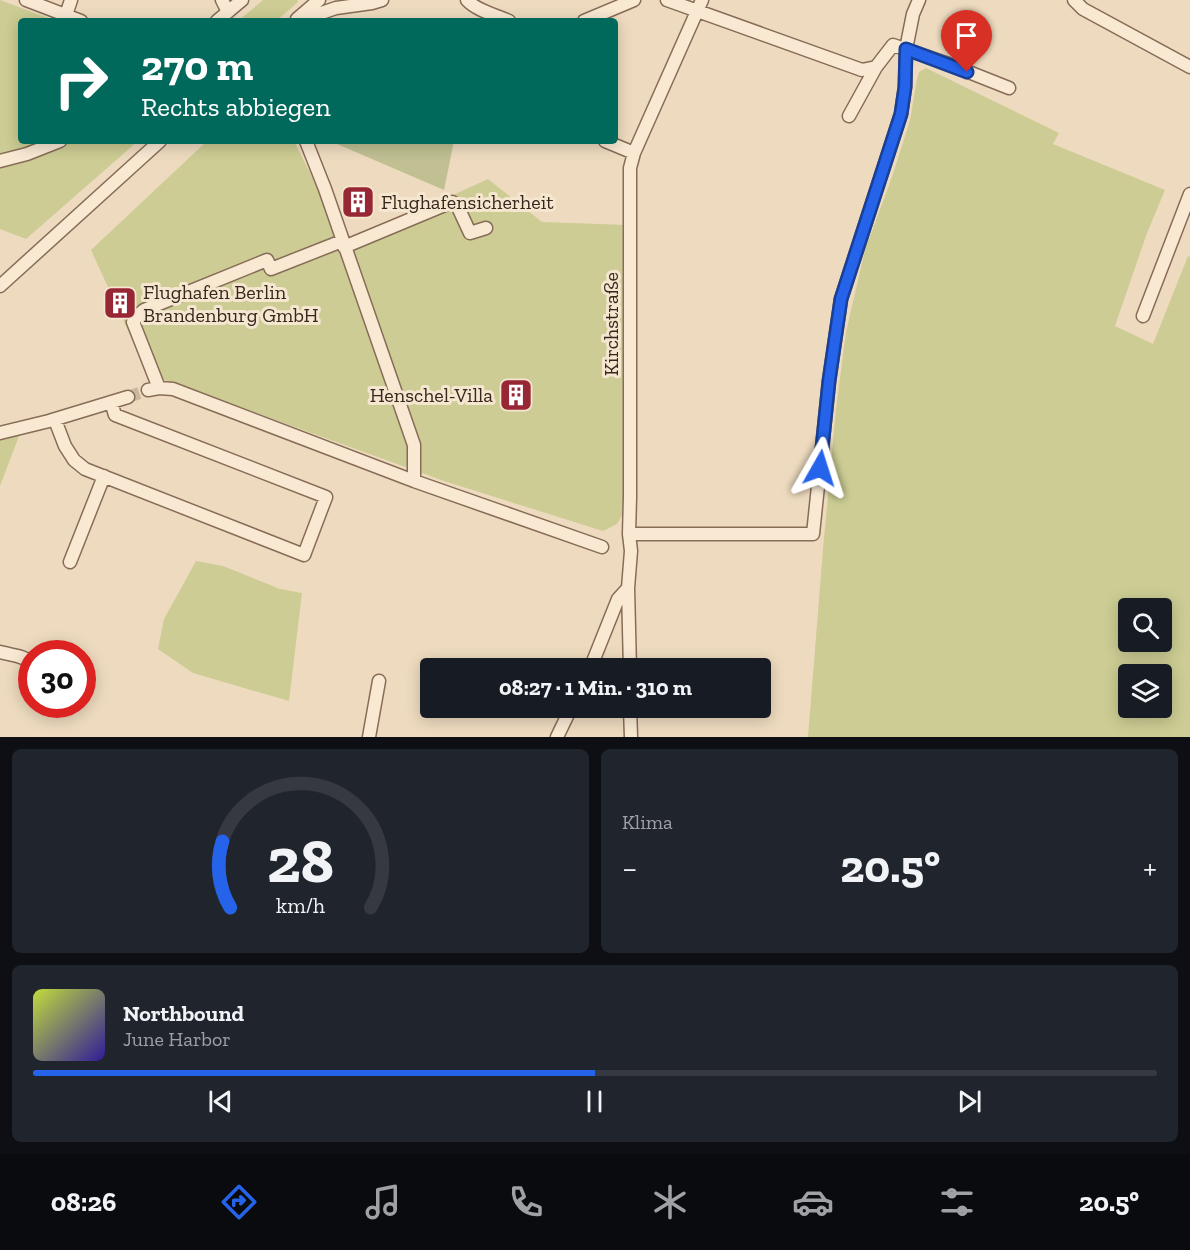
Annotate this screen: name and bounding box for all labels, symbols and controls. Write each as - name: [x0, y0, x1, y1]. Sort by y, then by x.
- pin: [941, 10, 992, 72]
- icon: arrive: [950, 19, 983, 52]
- text: 270 m: [141, 40, 253, 91]
- icon: right: [42, 42, 120, 120]
- text: Rechts abbiegen: [141, 91, 331, 123]
- building icon: Flughafensicherheit: [340, 184, 376, 220]
- place label: Flughafensicherheit: [381, 190, 554, 214]
- street label: Kirchstraße: [599, 272, 623, 376]
- place label: Flughafen Berlin Brandenburg GmbH: [143, 280, 319, 327]
- building icon: Flughafen Berlin Brandenburg GmbH: [102, 285, 138, 321]
- building icon: Henschel-Villa: [498, 377, 534, 413]
- place label: Henschel-Villa: [370, 383, 493, 407]
- position arrow: [788, 436, 852, 500]
- map controls: [1118, 598, 1172, 718]
- button: search: [1118, 598, 1172, 652]
- speed limit sign: 30: [18, 640, 96, 718]
- button: layers: [1118, 664, 1172, 718]
- text: 08:27 · 1 Min. · 310 m: [499, 674, 692, 701]
- text: Klima: [622, 810, 673, 834]
- text: 28: [267, 823, 334, 898]
- text: 20.5°: [840, 840, 940, 894]
- text: −: [622, 848, 637, 887]
- text: +: [1143, 848, 1157, 887]
- text: km/h: [276, 893, 325, 918]
- text: Northbound: [123, 1000, 244, 1027]
- text: June Harbor: [123, 1027, 231, 1051]
- icon: previous: [204, 1085, 237, 1118]
- icon: pause: [578, 1085, 611, 1118]
- icon: next: [953, 1085, 986, 1118]
- icon: directions: [218, 1181, 260, 1223]
- icon: music: [362, 1181, 404, 1223]
- icon: phone: [505, 1181, 547, 1223]
- icon: climate: [649, 1181, 691, 1223]
- icon: car: [792, 1181, 834, 1223]
- icon: filters: [936, 1181, 978, 1223]
- text: 08:26: [51, 1186, 117, 1218]
- text: 20.5°: [1079, 1186, 1139, 1218]

